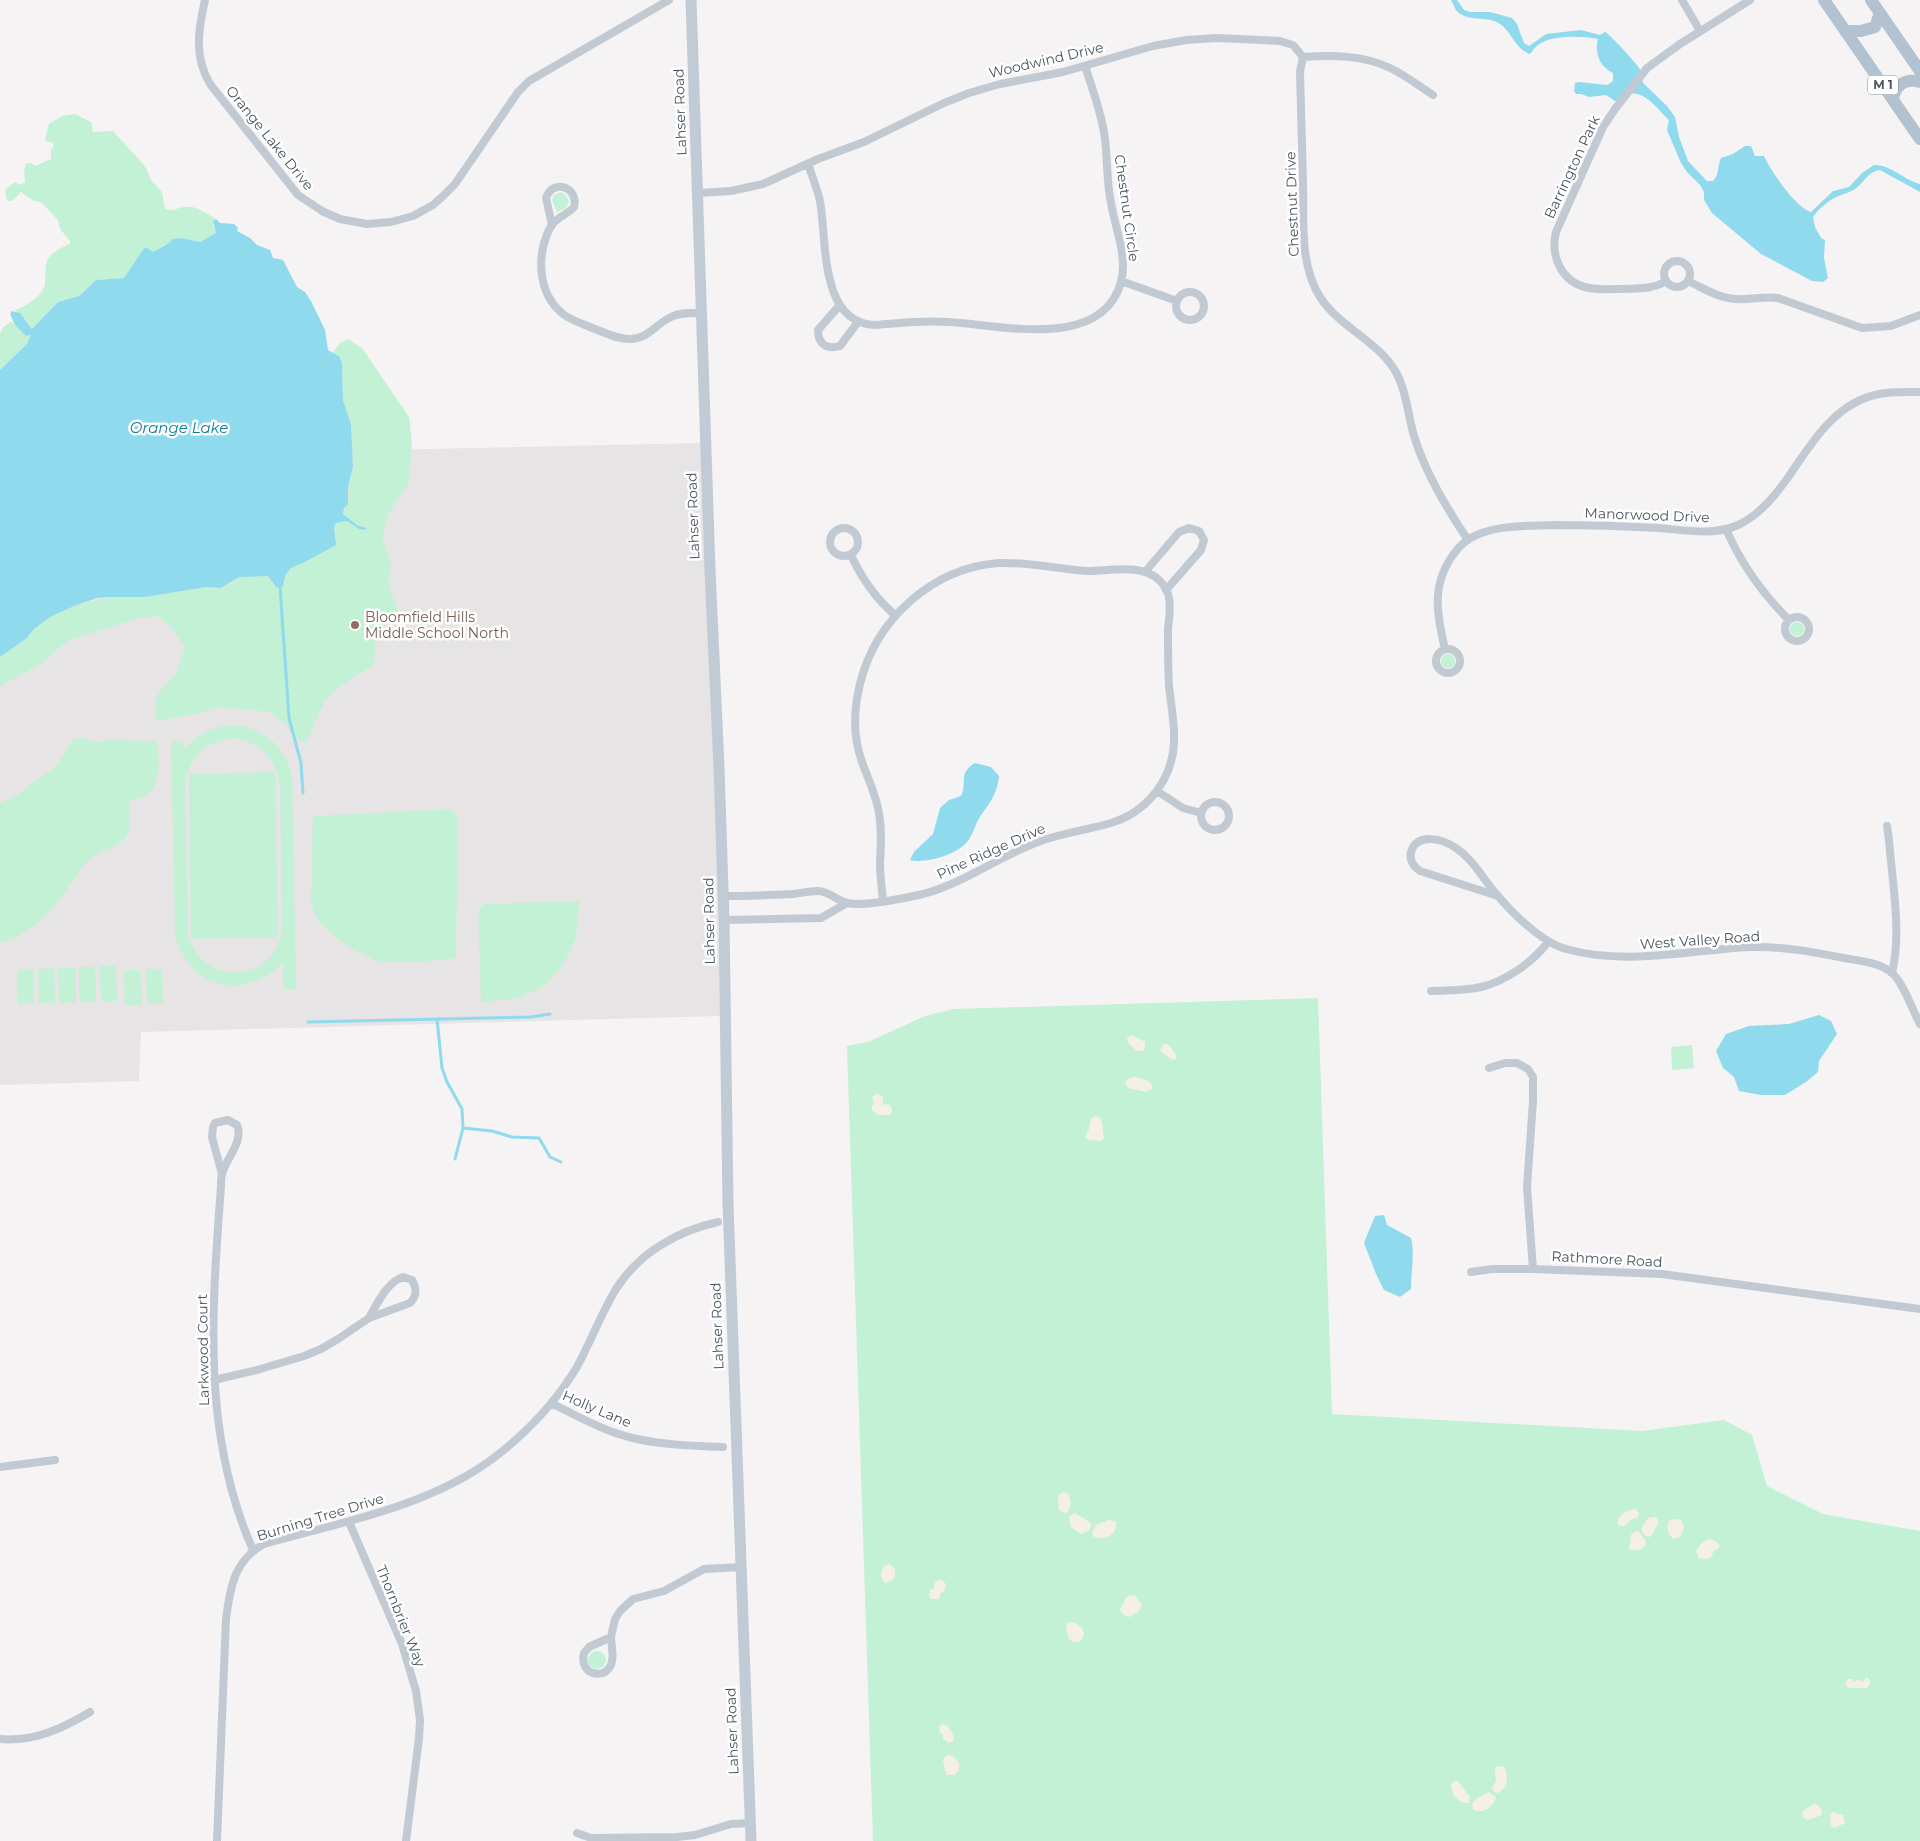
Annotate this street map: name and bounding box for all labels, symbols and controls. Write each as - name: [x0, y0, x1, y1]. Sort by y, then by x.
- street label: Woodwind Drive: [987, 38, 1105, 82]
- street label: Lahser Road: [669, 68, 691, 156]
- road number: M 1: [1868, 76, 1898, 94]
- street label: Orange Lake Drive: [222, 82, 318, 194]
- street label: Barrington Park: [1540, 112, 1604, 222]
- street label: Chestnut Drive: [1281, 151, 1303, 257]
- street label: Chestnut Circle: [1111, 153, 1143, 263]
- water label: Orange Lake: [130, 418, 228, 437]
- street label: Lahser Road: [682, 472, 704, 560]
- street label: Manorwood Drive: [1584, 504, 1710, 526]
- place label: Bloomfield Hills Middle School North: [365, 608, 509, 642]
- marker: Bloomfield Hills Middle School North: [349, 619, 361, 631]
- street label: Pine Ridge Drive: [934, 819, 1048, 883]
- street label: Lahser Road: [699, 877, 719, 965]
- street label: West Valley Road: [1639, 927, 1761, 953]
- street label: Rathmore Road: [1551, 1247, 1663, 1271]
- street label: Lahser Road: [706, 1282, 728, 1370]
- street label: Larkwood Court: [193, 1293, 213, 1406]
- street label: Holly Lane: [560, 1386, 634, 1432]
- street label: Burning Tree Drive: [254, 1489, 386, 1545]
- street label: Thornbrier Way: [372, 1563, 430, 1670]
- street label: Lahser Road: [721, 1687, 743, 1775]

